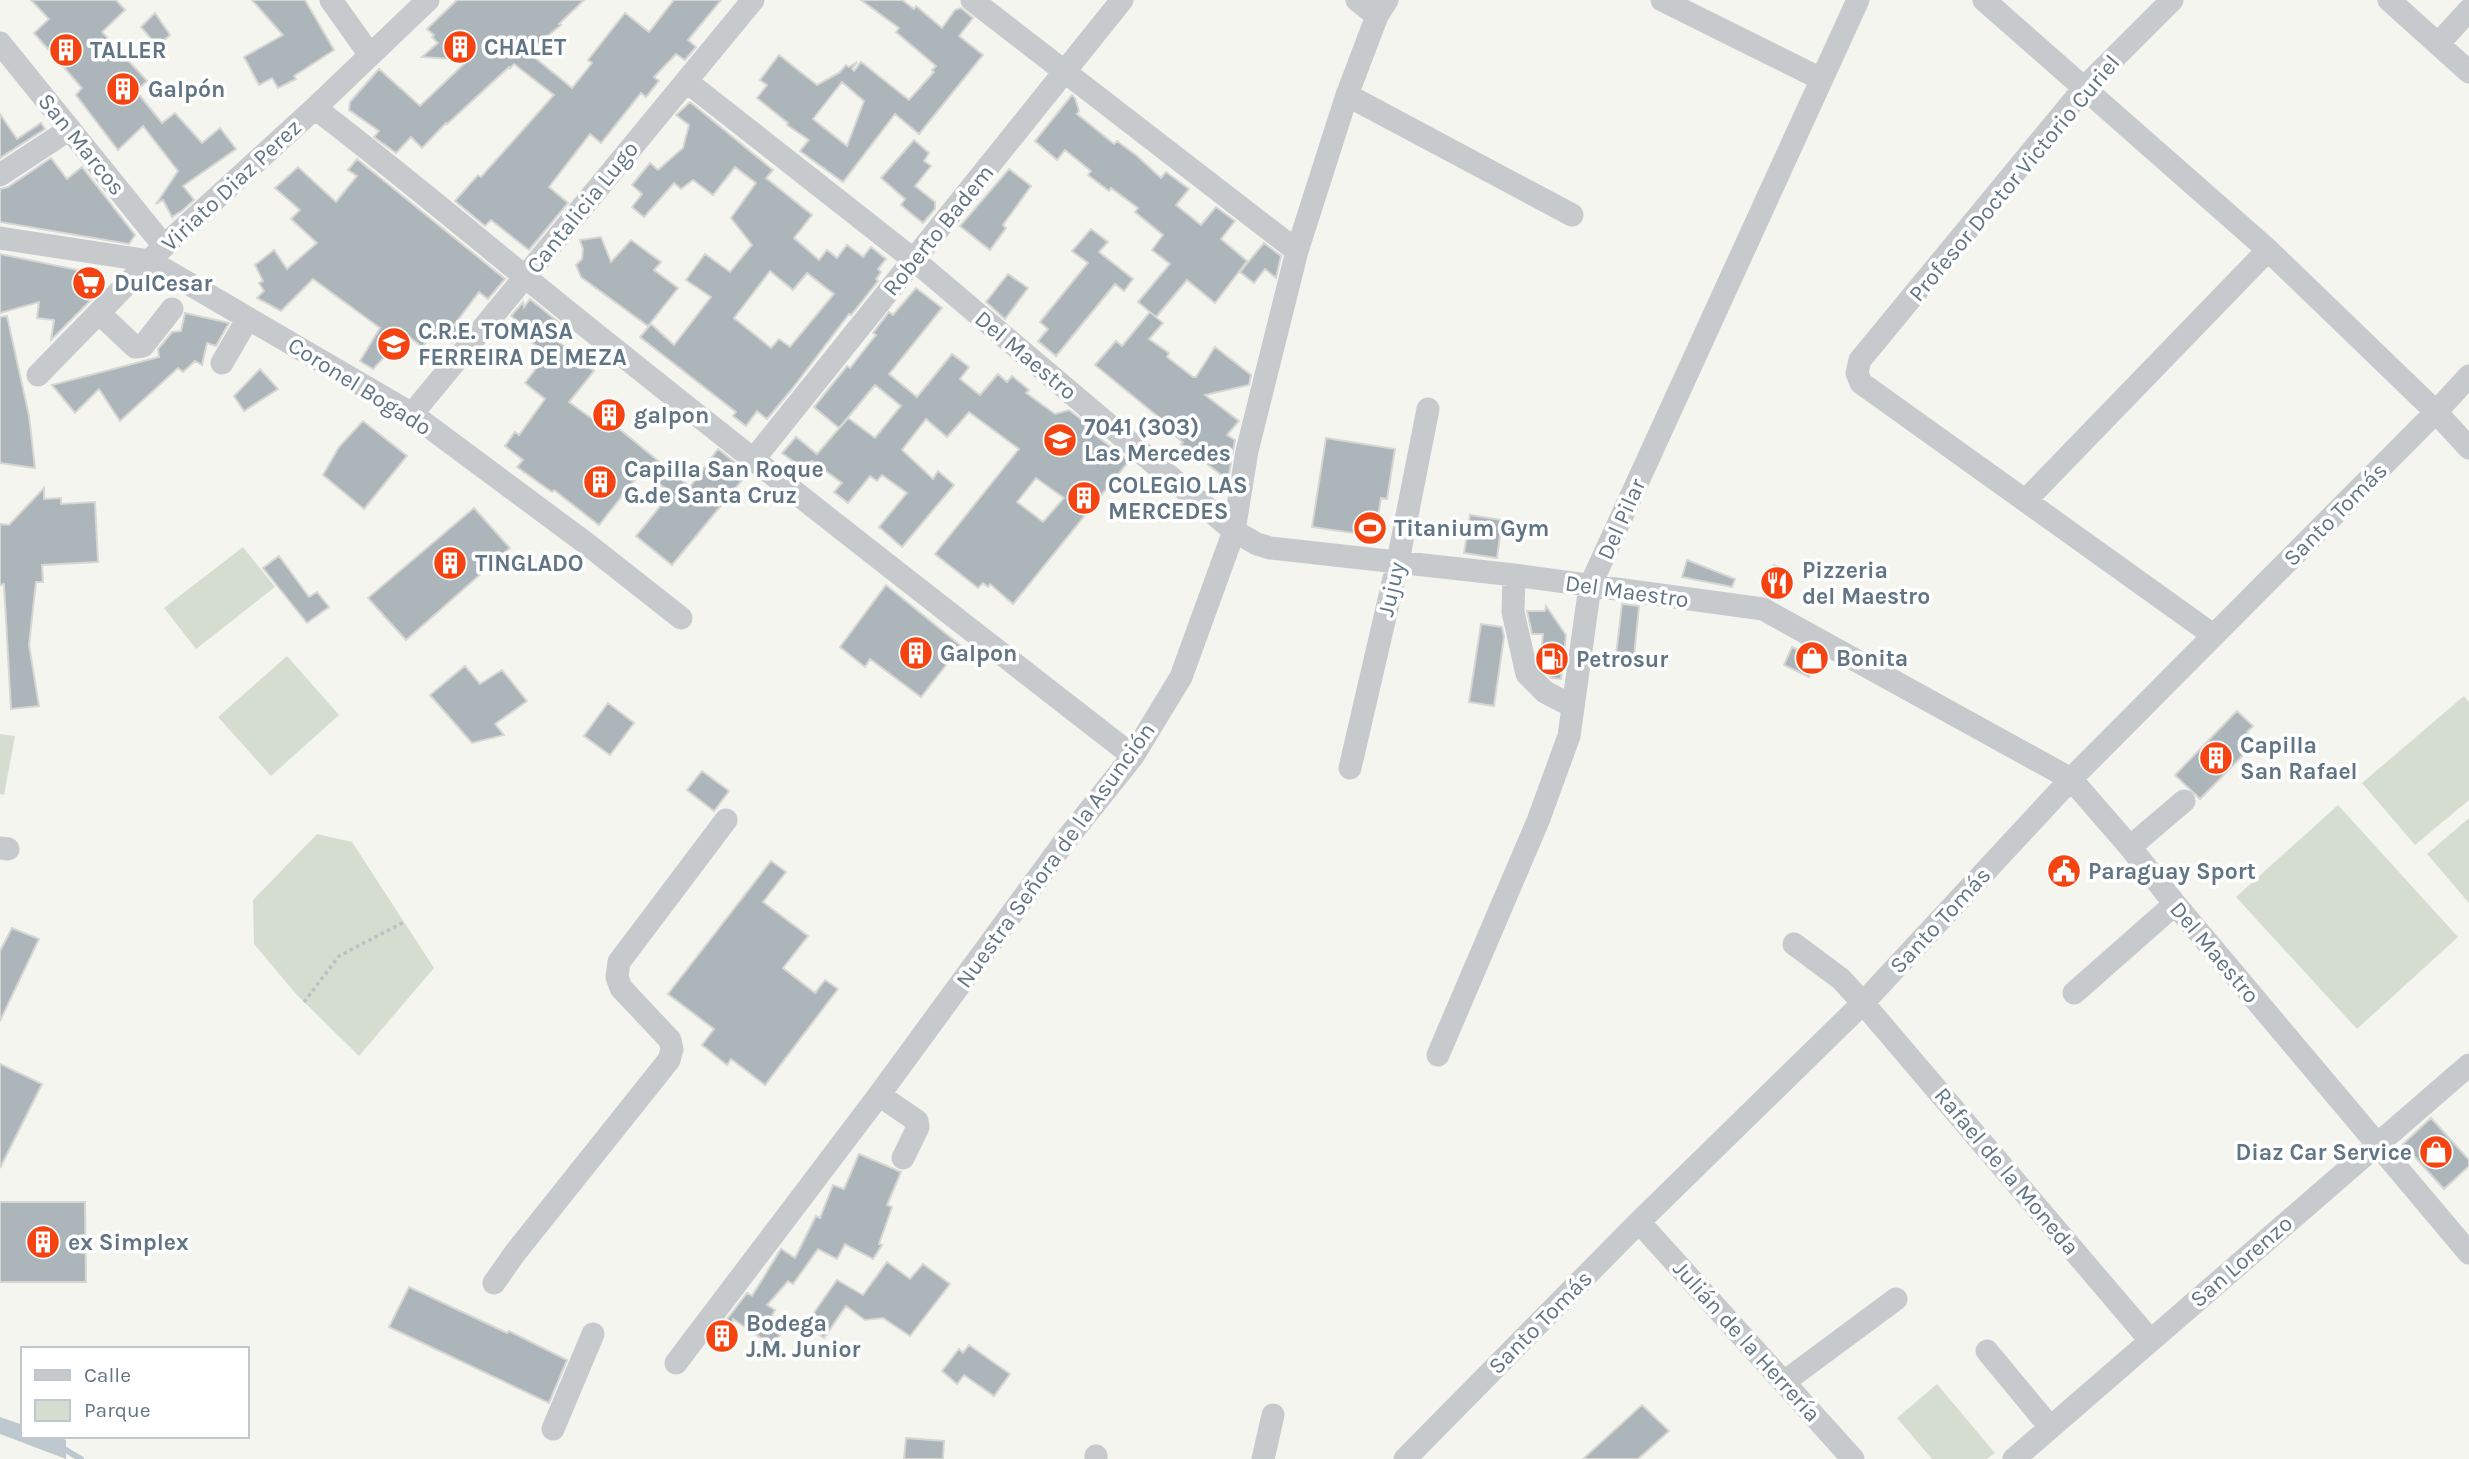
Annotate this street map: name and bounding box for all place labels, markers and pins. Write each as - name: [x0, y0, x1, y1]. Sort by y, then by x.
- building icon: CHALET: [441, 28, 479, 66]
- building icon: TALLER: [47, 31, 85, 69]
- place label: CHALET: [484, 34, 567, 61]
- place label: TALLER: [90, 37, 167, 64]
- building icon: Galpón: [104, 70, 142, 108]
- place label: Galpón: [148, 76, 225, 103]
- supermarket icon: DulCesar: [70, 264, 108, 302]
- place label: DulCesar: [114, 270, 213, 297]
- place label: C.R.E. TOMASA FERREIRA DE MEZA: [418, 318, 627, 371]
- school or university icon: C.R.E. TOMASA FERREIRA DE MEZA: [375, 325, 413, 363]
- building icon: galpon: [590, 396, 628, 434]
- place label: galpon: [634, 402, 709, 429]
- place label: 7041 (303) Las Mercedes: [1084, 414, 1231, 467]
- school or university icon: 7041 (303) Las Mercedes: [1041, 421, 1079, 459]
- place label: Capilla San Roque G.de Santa Cruz: [624, 456, 824, 509]
- building icon: Capilla San Roque G.de Santa Cruz: [581, 463, 619, 501]
- place label: COLEGIO LAS MERCEDES: [1108, 472, 1248, 525]
- building icon: COLEGIO LAS MERCEDES: [1065, 479, 1103, 517]
- sports icon: Titanium Gym: [1351, 509, 1389, 547]
- place label: Titanium Gym: [1394, 515, 1549, 542]
- building icon: TINGLADO: [431, 544, 469, 582]
- place label: TINGLADO: [475, 550, 584, 577]
- place label: Pizzeria del Maestro: [1802, 557, 1930, 610]
- restaurant icon: Pizzeria del Maestro: [1758, 564, 1796, 602]
- building icon: Galpon: [897, 634, 935, 672]
- shop icon: Bonita: [1793, 639, 1831, 677]
- place label: Galpon: [940, 640, 1017, 667]
- fuel station icon: Petrosur: [1533, 640, 1571, 678]
- place label: Bonita: [1836, 645, 1908, 672]
- place label: Petrosur: [1576, 646, 1668, 673]
- place label: Capilla San Rafael: [2240, 732, 2358, 785]
- building icon: Capilla San Rafael: [2197, 739, 2235, 777]
- public building icon: Paraguay Sport: [2045, 852, 2083, 890]
- place label: Paraguay Sport: [2088, 858, 2256, 885]
- shop icon: Diaz Car Service: [2417, 1133, 2455, 1171]
- place label: Diaz Car Service: [2235, 1139, 2412, 1166]
- building icon: ex Simplex: [24, 1223, 62, 1261]
- place label: ex Simplex: [68, 1229, 189, 1256]
- place label: Bodega J.M. Junior: [746, 1310, 861, 1363]
- building icon: Bodega J.M. Junior: [703, 1317, 741, 1355]

